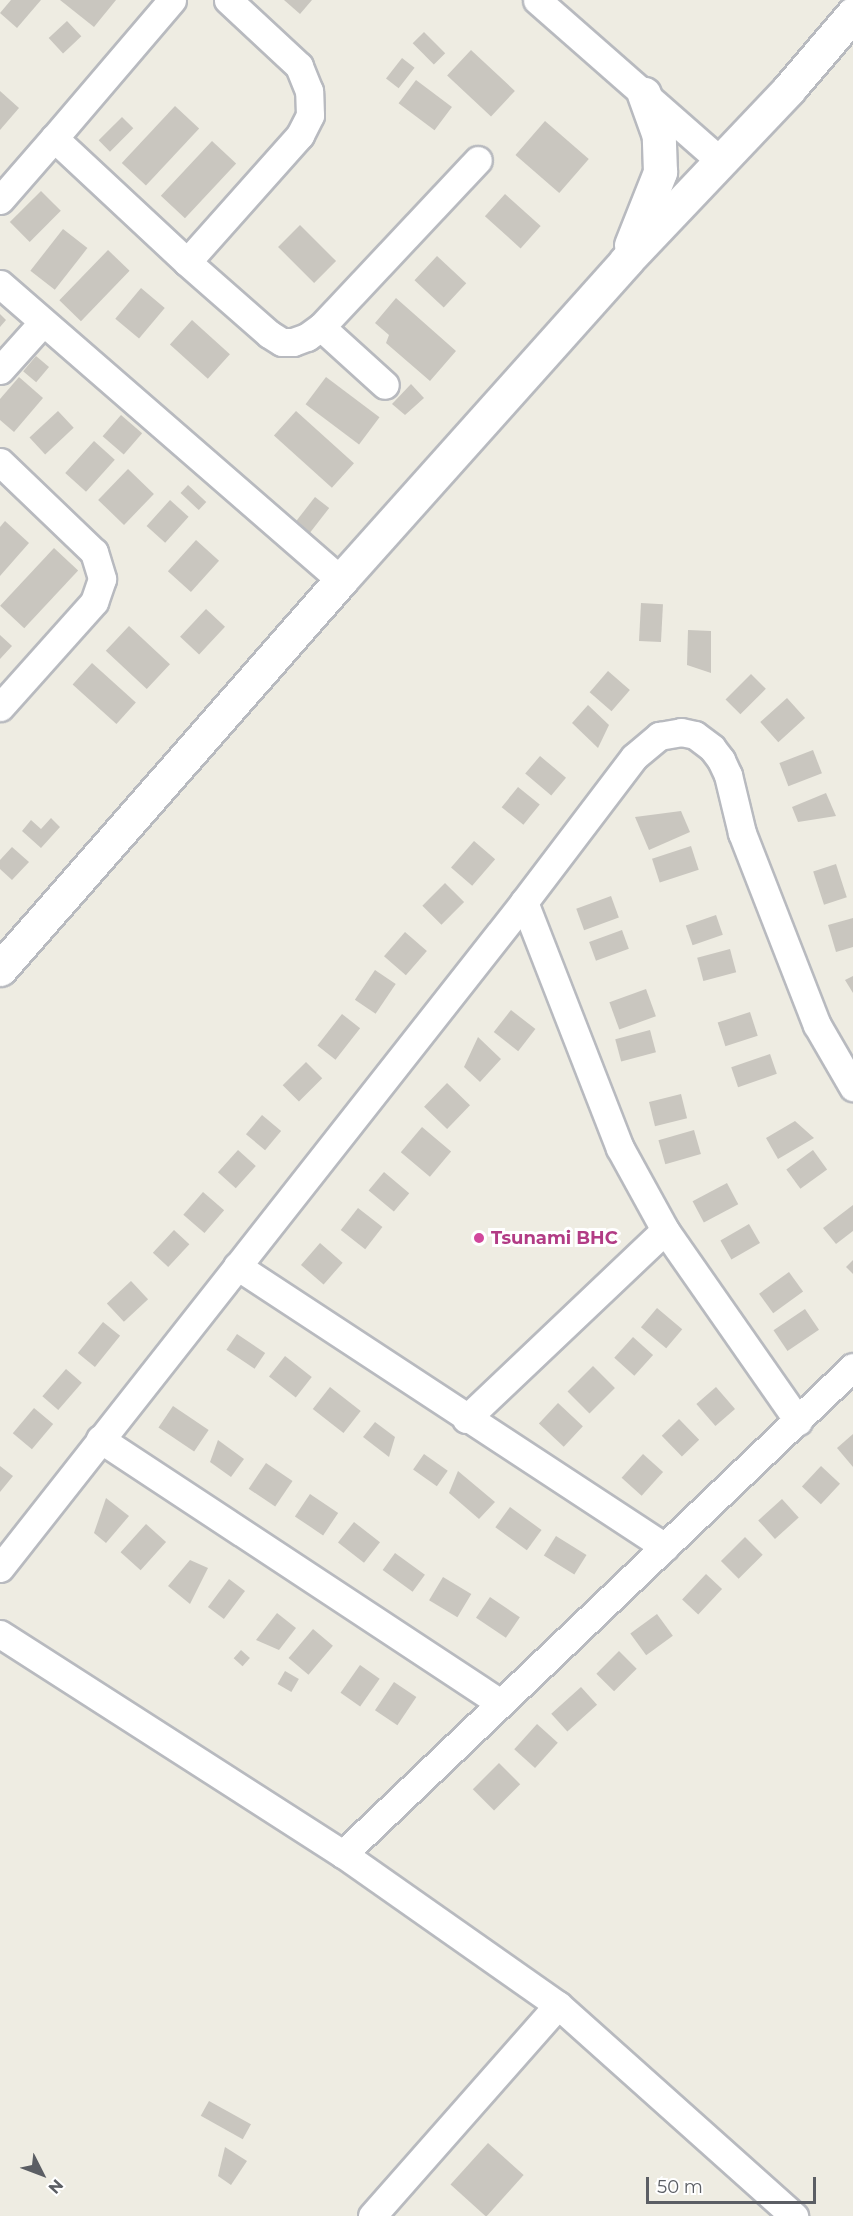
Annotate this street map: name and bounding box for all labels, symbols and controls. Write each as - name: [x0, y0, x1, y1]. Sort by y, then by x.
- place label: Tsunami BHC: [491, 1227, 618, 1249]
- marker: Tsunami BHC: [472, 1231, 486, 1245]
- north arrow: [12, 2144, 72, 2204]
- scale bar: [649, 2165, 818, 2203]
- text: N: [44, 2175, 67, 2198]
- text: 50 m: [657, 2176, 703, 2198]

